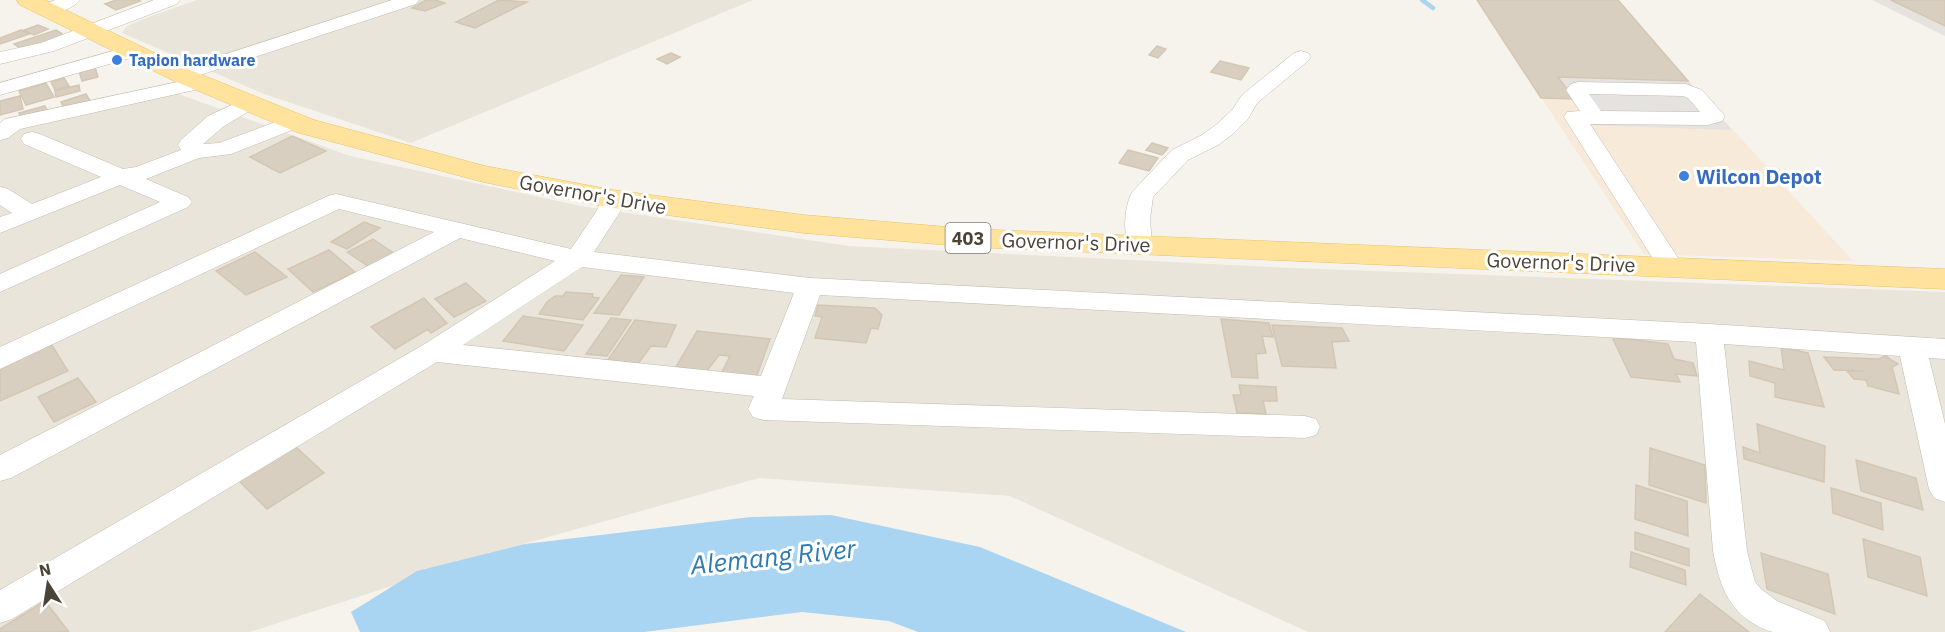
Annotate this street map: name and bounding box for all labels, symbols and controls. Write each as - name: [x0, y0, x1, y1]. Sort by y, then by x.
- place label: Tapion hardware: [129, 50, 255, 70]
- marker: Tapion hardware: [110, 53, 124, 67]
- place label: Wilcon Depot: [1696, 163, 1822, 190]
- street label: Governor's Drive: [517, 168, 669, 220]
- marker: Wilcon Depot: [1677, 169, 1691, 183]
- road number: 403: [946, 223, 990, 253]
- street label: Governor's Drive: [1001, 226, 1151, 258]
- street label: Governor's Drive: [1486, 246, 1636, 278]
- water label: Alemang River: [688, 530, 859, 582]
- north arrow: [18, 554, 78, 614]
- text: N: [37, 558, 53, 580]

